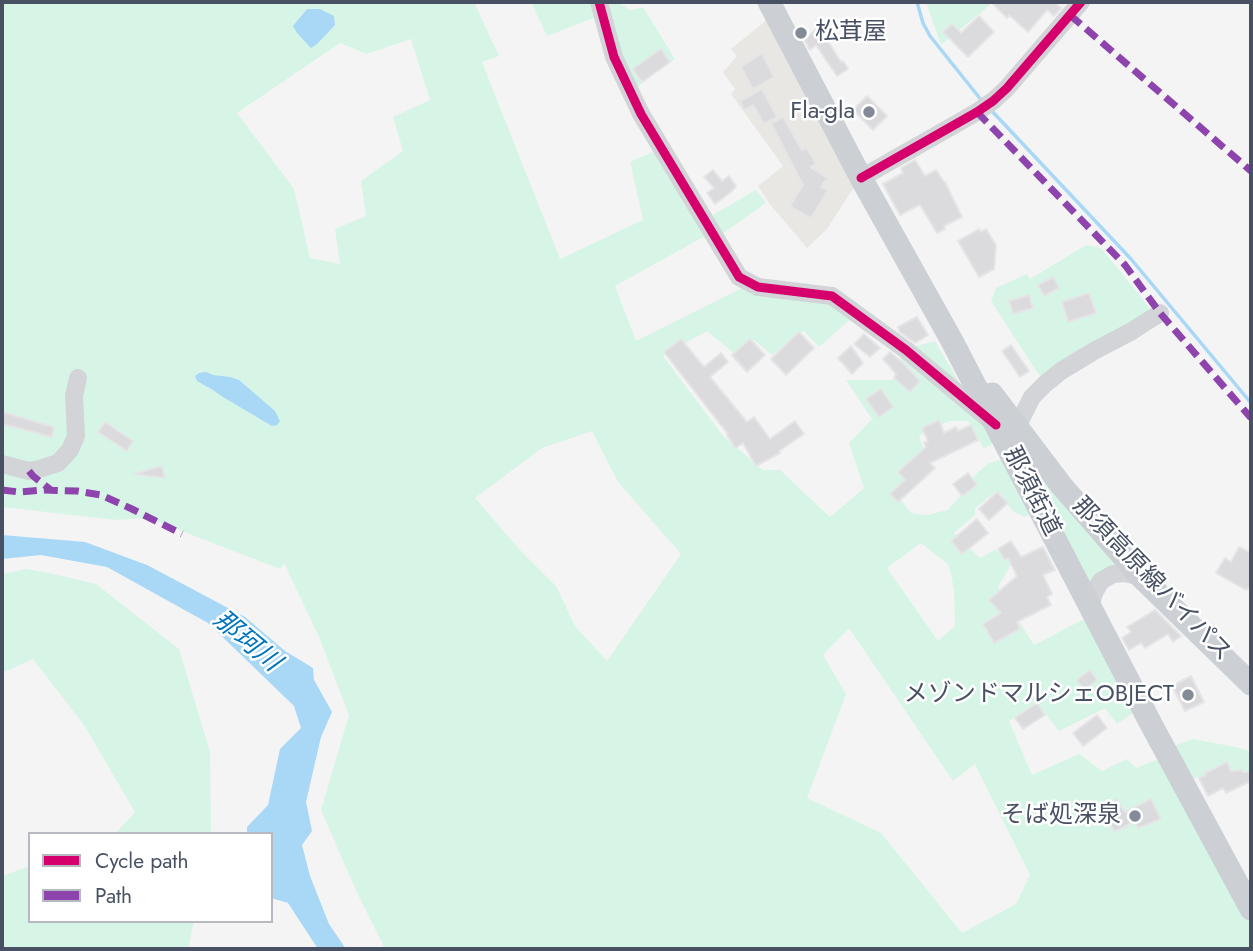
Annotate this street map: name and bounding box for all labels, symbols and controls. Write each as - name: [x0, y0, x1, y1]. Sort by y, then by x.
- place label: 松茸屋: [815, 19, 887, 47]
- marker: 松茸屋: [793, 25, 809, 41]
- place label: Fla-gla: [790, 98, 855, 126]
- marker: Fla-gla: [861, 104, 877, 120]
- street label: 那須街道: [996, 443, 1066, 541]
- street label: 那須高原線バイパス: [1066, 492, 1236, 668]
- water label: 那珂川: [206, 605, 286, 679]
- place label: メゾンドマルシェOBJECT: [904, 681, 1174, 709]
- marker: メゾンドマルシェOBJECT: [1180, 687, 1196, 703]
- place label: そば処深泉: [1001, 802, 1121, 830]
- marker: そば処深泉: [1127, 808, 1143, 824]
- legend: [28, 832, 273, 923]
- text: Cycle path: [95, 846, 188, 876]
- text: Path: [95, 881, 132, 911]

